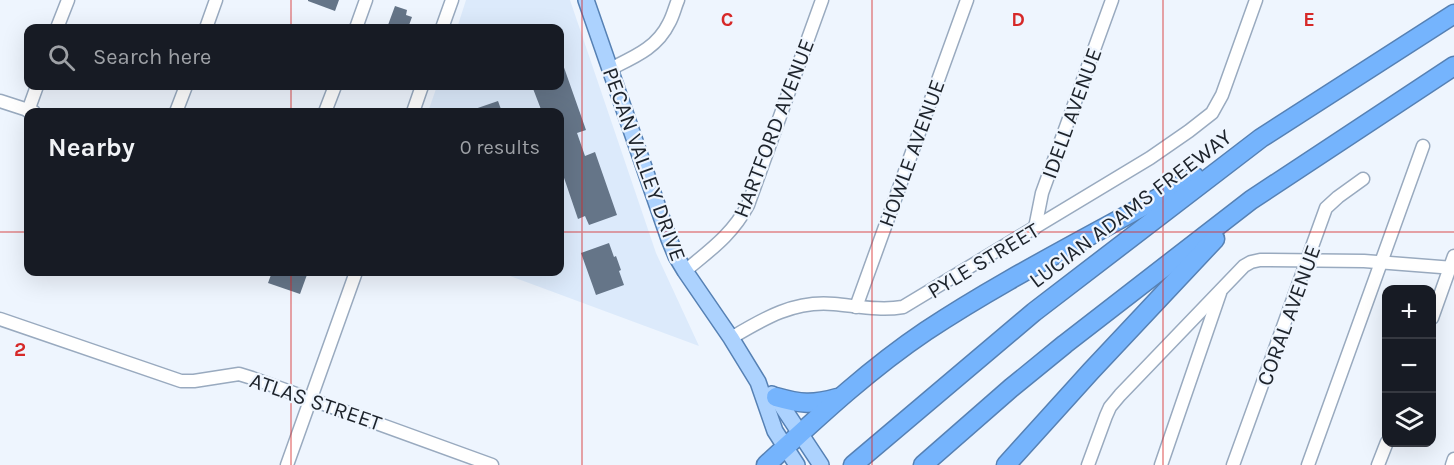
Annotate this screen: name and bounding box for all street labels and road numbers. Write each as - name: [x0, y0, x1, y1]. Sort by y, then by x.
- street label: HARTFORD AVENUE: [728, 35, 820, 221]
- street label: IDELL AVENUE: [1036, 44, 1108, 182]
- street label: PECAN VALLEY DRIVE: [597, 64, 691, 265]
- street label: HOWLE AVENUE: [873, 76, 951, 231]
- street label: LUCIAN ADAMS FREEWAY: [1024, 124, 1237, 294]
- street label: PYLE STREET: [923, 217, 1044, 304]
- street label: CORAL AVENUE: [1251, 241, 1326, 389]
- street label: ATLAS STREET: [246, 367, 385, 437]

